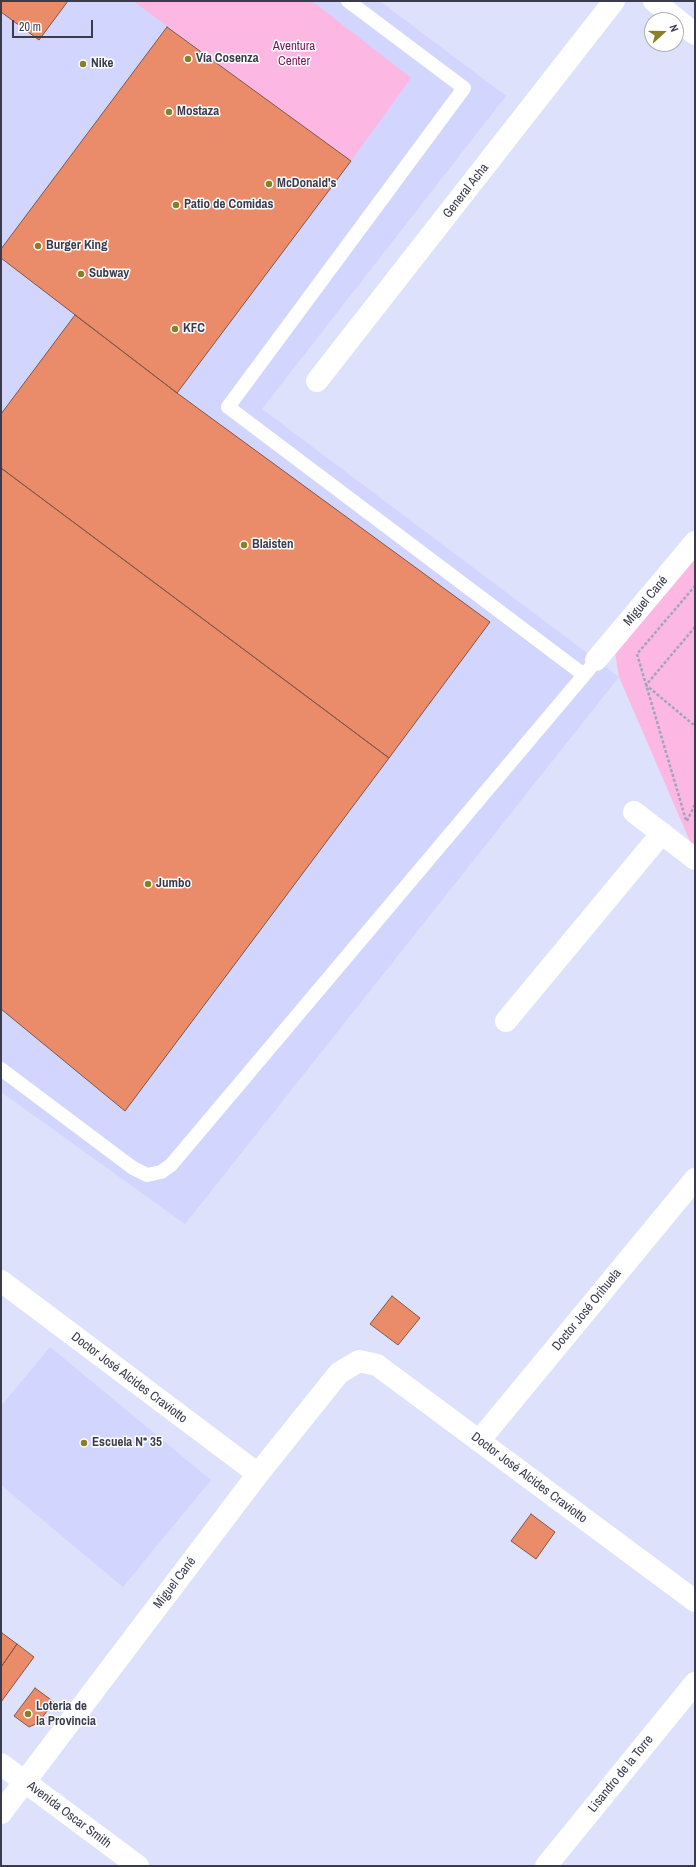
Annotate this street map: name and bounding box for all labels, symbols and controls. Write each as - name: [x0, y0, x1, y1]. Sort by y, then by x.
- scale bar: [14, 12, 95, 38]
- north arrow: [644, 12, 684, 52]
- text: 20 m: [19, 19, 41, 35]
- text: N: [667, 23, 682, 34]
- park label: Aventura Center: [273, 39, 315, 70]
- place label: Vía Cosenza: [196, 51, 259, 67]
- marker: Vía Cosenza: [183, 54, 193, 64]
- place label: Nike: [91, 56, 114, 72]
- marker: Nike: [78, 59, 88, 69]
- place label: Mostaza: [177, 104, 219, 120]
- marker: Mostaza: [164, 107, 174, 117]
- street label: General Acha: [440, 161, 492, 221]
- place label: McDonald's: [277, 176, 336, 192]
- marker: McDonald's: [264, 179, 274, 189]
- place label: Patio de Comidas: [184, 197, 273, 213]
- marker: Patio de Comidas: [171, 200, 181, 210]
- place label: Burger King: [46, 238, 108, 254]
- marker: Burger King: [33, 241, 43, 251]
- place label: Subway: [89, 266, 129, 282]
- marker: Subway: [76, 269, 86, 279]
- place label: KFC: [183, 321, 205, 337]
- marker: KFC: [170, 324, 180, 334]
- place label: Blaisten: [252, 537, 293, 553]
- marker: Blaisten: [239, 540, 249, 550]
- street label: Miguel Cané: [621, 573, 671, 629]
- place label: Jumbo: [156, 876, 191, 892]
- marker: Jumbo: [143, 879, 153, 889]
- street label: Doctor José Orihuela: [549, 1266, 625, 1354]
- street label: Doctor José Alcides Craviotto: [68, 1329, 190, 1427]
- street label: Doctor José Alcides Craviotto: [468, 1429, 590, 1527]
- place label: Escuela N* 35: [92, 1435, 162, 1451]
- marker: Escuela N* 35: [79, 1438, 89, 1448]
- street label: Miguel Cané: [151, 1554, 199, 1612]
- place label: Loteria de la Provincia: [36, 1699, 96, 1730]
- marker: Loteria de la Provincia: [23, 1709, 33, 1719]
- street label: Lisandro de la Torre: [585, 1732, 657, 1816]
- street label: Avenida Oscar Smith: [24, 1778, 114, 1852]

